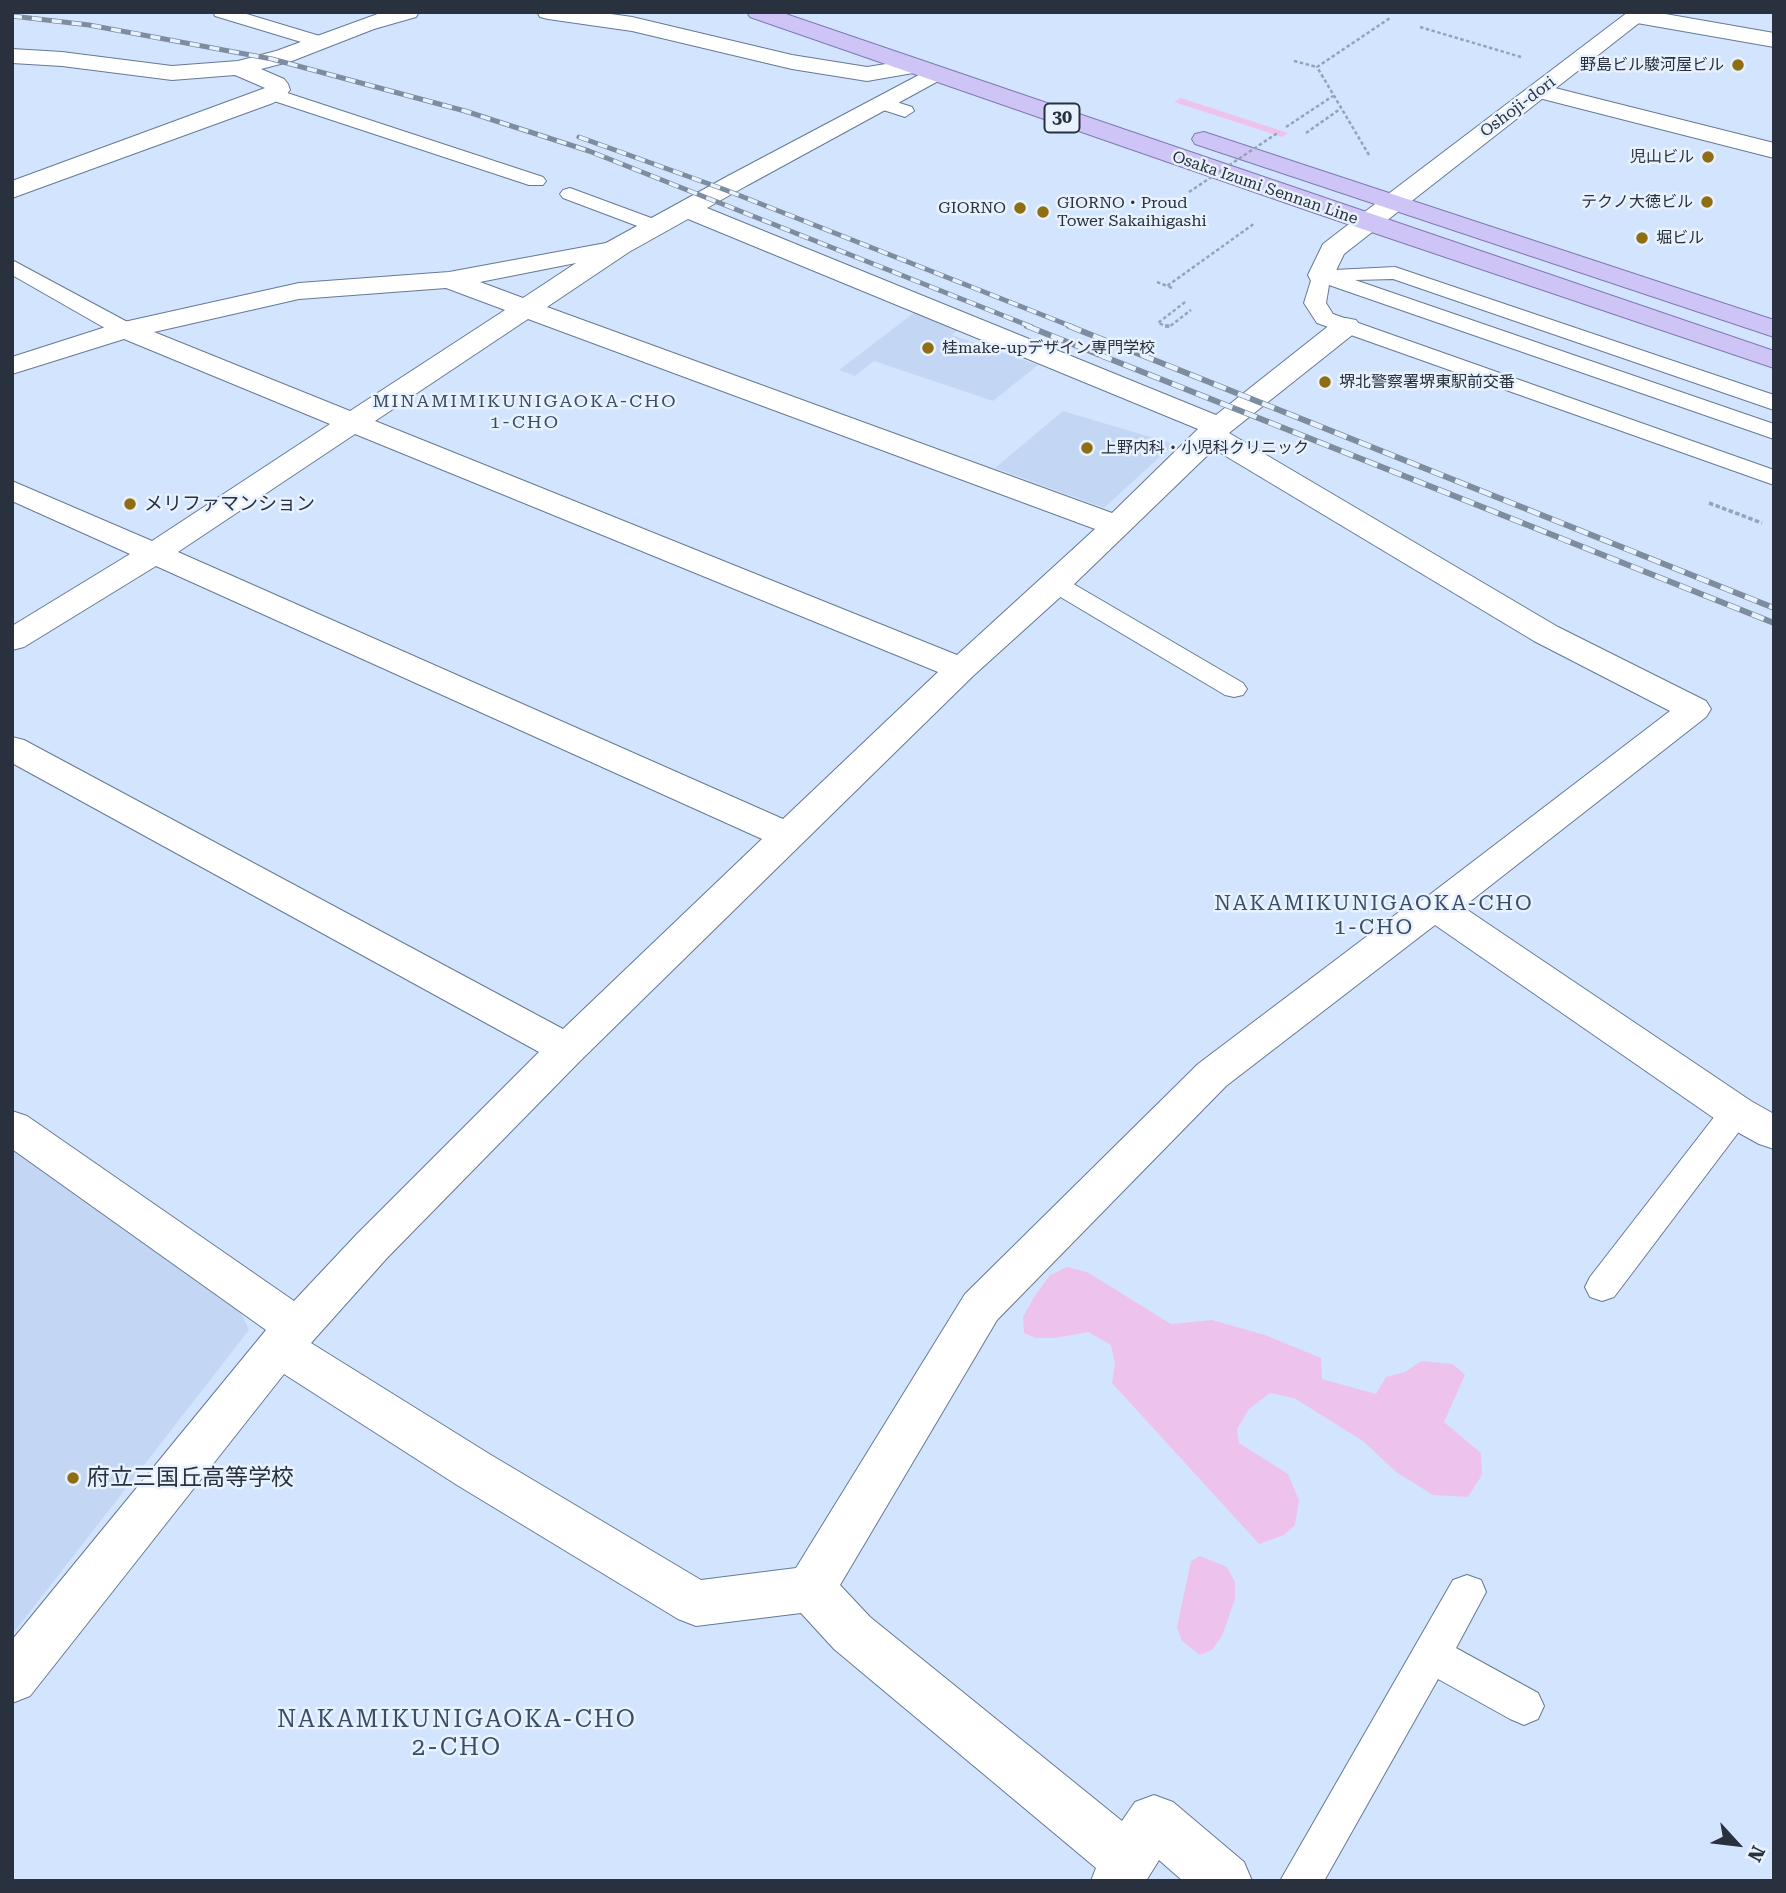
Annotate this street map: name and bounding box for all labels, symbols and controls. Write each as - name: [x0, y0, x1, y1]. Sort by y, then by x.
- place label: 野島ビル駿河屋ビル: [1580, 55, 1724, 75]
- marker: 野島ビル駿河屋ビル: [1730, 57, 1746, 73]
- street label: Oshoji-dori: [1477, 73, 1559, 141]
- road number: 30: [1044, 104, 1080, 132]
- street label: Osaka Izumi Sennan Line: [1170, 147, 1360, 229]
- place label: 児山ビル: [1630, 147, 1694, 167]
- marker: 児山ビル: [1700, 149, 1716, 165]
- place label: テクノ大徳ビル: [1581, 192, 1693, 212]
- place label: GIORNO・Proud Tower Sakaihigashi: [1057, 193, 1207, 231]
- marker: テクノ大徳ビル: [1699, 194, 1715, 210]
- place label: GIORNO: [938, 198, 1006, 218]
- marker: GIORNO: [1012, 200, 1028, 216]
- marker: GIORNO・Proud Tower Sakaihigashi: [1035, 204, 1051, 220]
- place label: 堀ビル: [1656, 228, 1704, 248]
- marker: 堀ビル: [1634, 230, 1650, 246]
- place label: 桂make-upデザイン専門学校: [942, 338, 1155, 358]
- marker: 桂make-upデザイン専門学校: [920, 340, 936, 356]
- place label: 堺北警察署堺東駅前交番: [1339, 372, 1515, 392]
- marker: 堺北警察署堺東駅前交番: [1317, 374, 1333, 390]
- district label: MINAMIMIKUNIGAOKA-CHO 1-CHO: [375, 391, 675, 434]
- place label: 上野内科・小児科クリニック: [1101, 438, 1309, 458]
- marker: 上野内科・小児科クリニック: [1079, 440, 1095, 456]
- place label: メリファマンション: [144, 493, 315, 515]
- marker: メリファマンション: [122, 496, 138, 512]
- district label: NAKAMIKUNIGAOKA-CHO 1-CHO: [1217, 891, 1531, 941]
- place label: 府立三国丘高等学校: [87, 1464, 294, 1492]
- marker: 府立三国丘高等学校: [65, 1470, 81, 1486]
- district label: NAKAMIKUNIGAOKA-CHO 2-CHO: [279, 1706, 635, 1762]
- north arrow: [1702, 1809, 1772, 1879]
- text: N: [1743, 1842, 1770, 1865]

